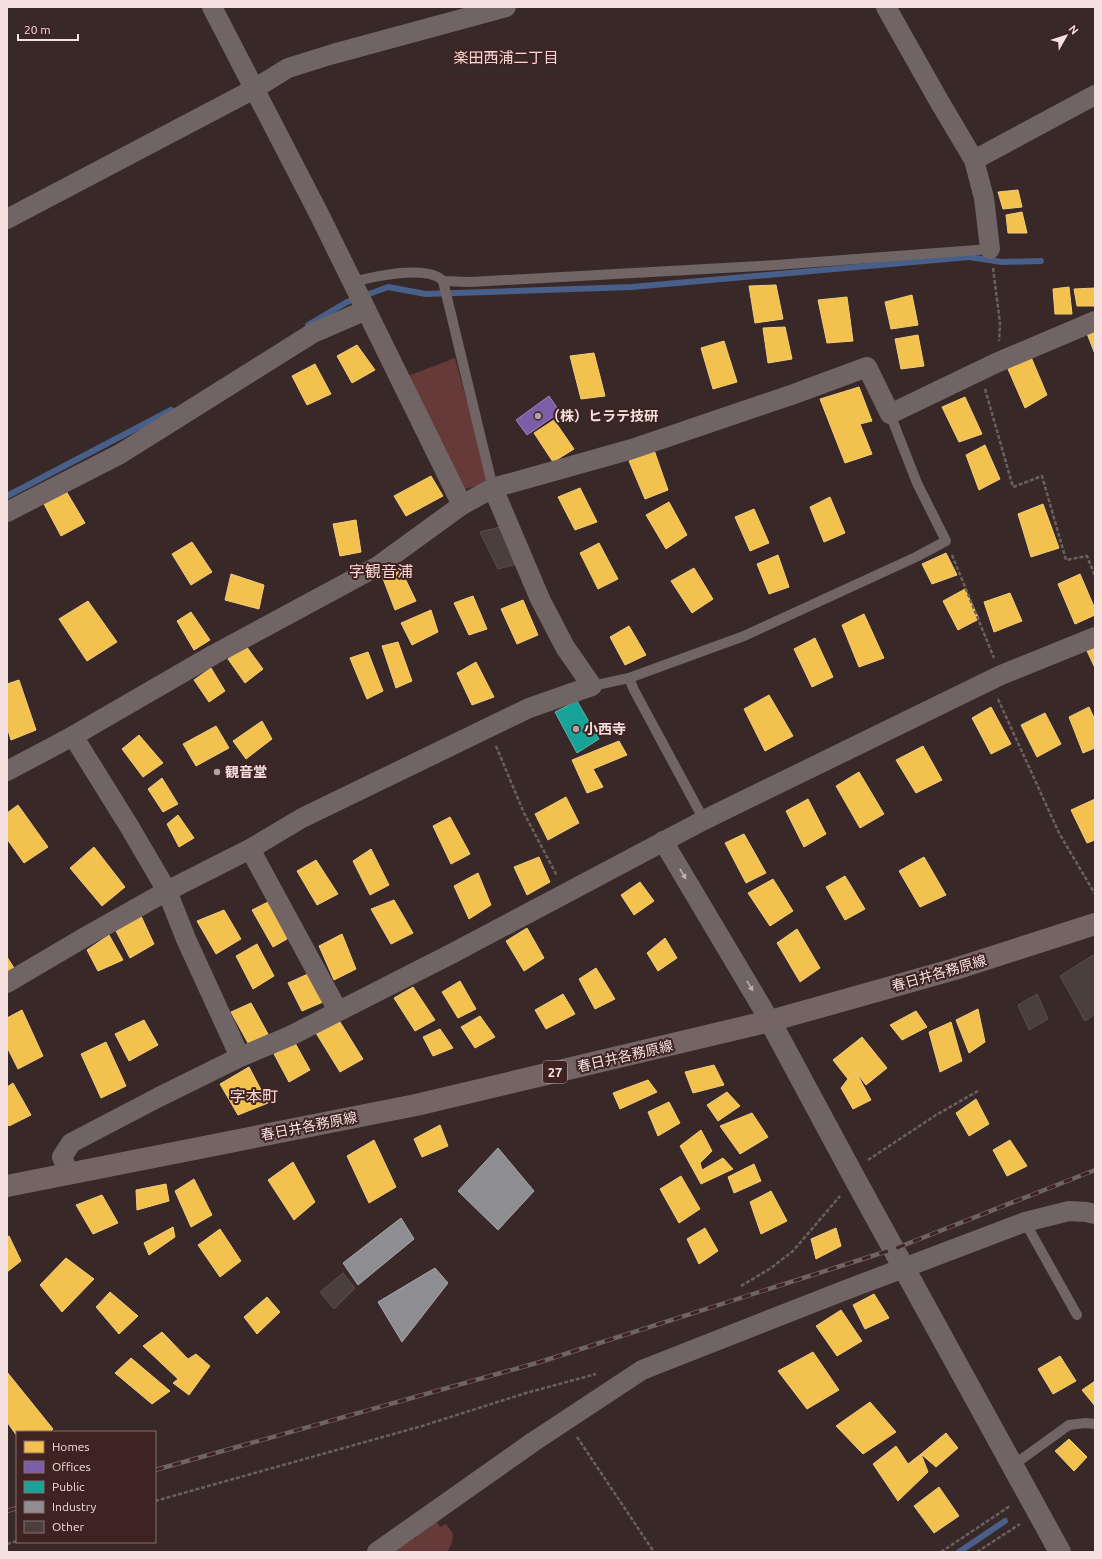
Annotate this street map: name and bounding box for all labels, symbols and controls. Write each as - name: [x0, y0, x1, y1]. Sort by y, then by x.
- scale bar: [18, 16, 78, 42]
- north arrow: [1046, 16, 1086, 56]
- text: 20 m: [24, 23, 51, 36]
- text: N: [1067, 23, 1081, 37]
- district label: 楽田西浦二丁目: [453, 49, 559, 66]
- place label: （株）ヒラテ技研: [546, 408, 658, 424]
- marker: （株）ヒラテ技研: [533, 411, 543, 421]
- district label: 字観音浦: [349, 562, 413, 580]
- place label: 小西寺: [584, 721, 626, 737]
- marker: 小西寺: [571, 724, 581, 734]
- place label: 観音堂: [225, 764, 267, 780]
- marker: 観音堂: [212, 767, 222, 777]
- one-way arrow: [680, 868, 687, 880]
- street label: 春日井各務原線: [890, 952, 988, 994]
- one-way arrow: [746, 980, 753, 992]
- street label: 春日井各務原線: [575, 1037, 675, 1075]
- road number: 27: [543, 1061, 567, 1083]
- district label: 字本町: [230, 1087, 278, 1105]
- street label: 春日井各務原線: [259, 1109, 359, 1143]
- legend: [16, 1431, 156, 1543]
- text: Homes: [52, 1440, 90, 1453]
- text: Offices: [52, 1460, 91, 1473]
- text: Public: [52, 1480, 85, 1493]
- text: Industry: [52, 1500, 97, 1513]
- text: Other: [52, 1520, 85, 1533]

